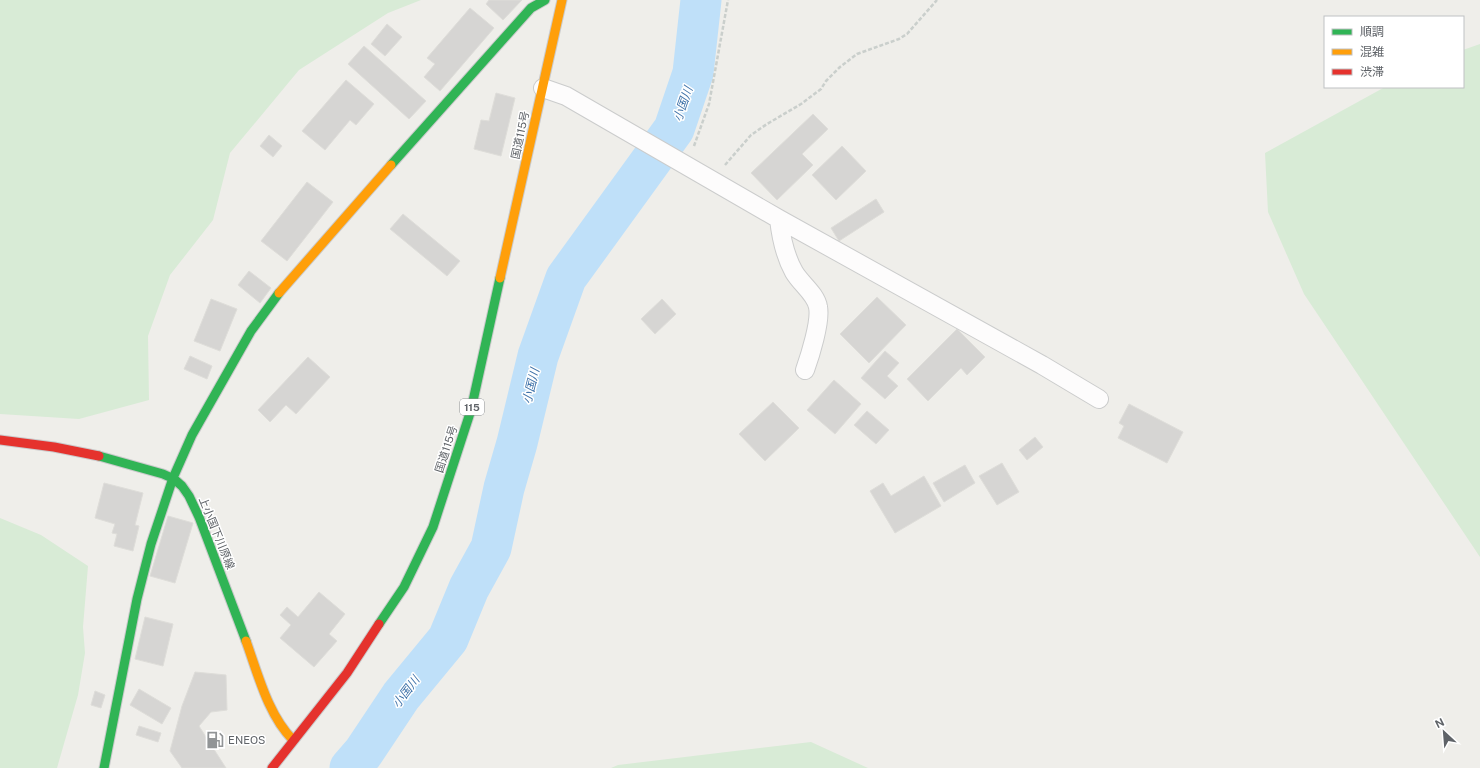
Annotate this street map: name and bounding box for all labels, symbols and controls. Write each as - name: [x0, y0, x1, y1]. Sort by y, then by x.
- legend: [1324, 16, 1464, 88]
- text: 順調: [1360, 25, 1384, 39]
- text: 混雑: [1360, 45, 1384, 59]
- text: 渋滞: [1360, 65, 1384, 79]
- water label: 小国川: [671, 83, 696, 123]
- street label: 国道115号: [509, 110, 531, 160]
- water label: 小国川: [520, 365, 543, 405]
- road number: 115: [460, 399, 484, 415]
- street label: 国道115号: [433, 424, 459, 474]
- street label: 上小国下川原線: [197, 495, 237, 571]
- water label: 小国川: [390, 672, 424, 711]
- north arrow: [1424, 712, 1464, 752]
- text: N: [1433, 716, 1446, 730]
- fuel station icon: ENEOS: [205, 730, 225, 750]
- place label: ENEOS: [228, 734, 265, 746]

